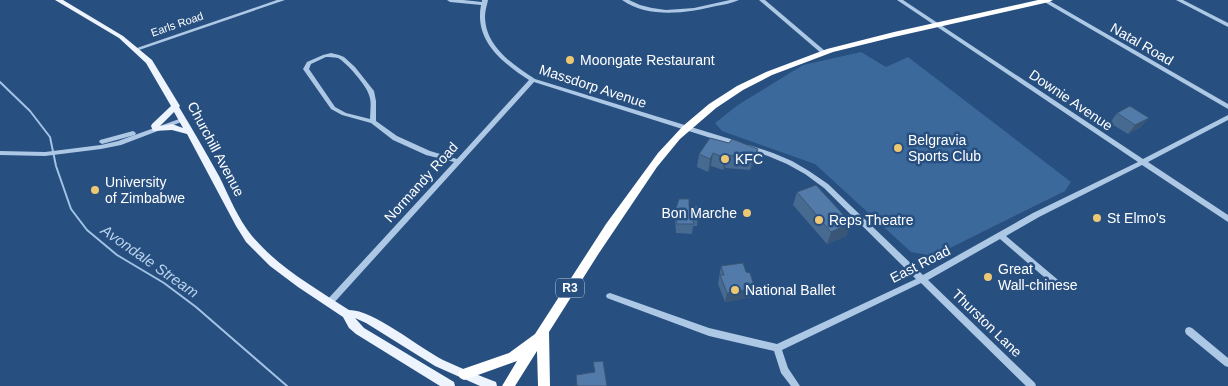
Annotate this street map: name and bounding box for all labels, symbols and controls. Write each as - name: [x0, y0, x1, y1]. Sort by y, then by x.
- street label: Earls Road: [149, 9, 205, 39]
- street label: Natal Road: [1108, 20, 1176, 68]
- place label: Moongate Restaurant: [580, 52, 715, 68]
- marker: Moongate Restaurant: [564, 54, 576, 66]
- street label: Massdorp Avenue: [537, 61, 649, 111]
- street label: Downie Avenue: [1026, 66, 1116, 134]
- street label: Churchill Avenue: [184, 99, 248, 199]
- place label: Belgravia Sports Club: [908, 132, 981, 164]
- street label: Normandy Road: [381, 139, 461, 225]
- marker: Belgravia Sports Club: [892, 142, 904, 154]
- place label: KFC: [735, 151, 763, 167]
- marker: KFC: [719, 153, 731, 165]
- place label: University of Zimbabwe: [105, 174, 185, 206]
- marker: University of Zimbabwe: [89, 184, 101, 196]
- place label: Bon Marche: [662, 205, 737, 221]
- marker: Bon Marche: [741, 207, 753, 219]
- place label: St Elmo's: [1107, 210, 1166, 226]
- place label: Reps Theatre: [829, 212, 914, 228]
- marker: St Elmo's: [1091, 212, 1103, 224]
- marker: Reps Theatre: [813, 214, 825, 226]
- water label: Avondale Stream: [97, 221, 202, 301]
- street label: East Road: [887, 242, 953, 286]
- place label: Great Wall-chinese: [998, 261, 1078, 293]
- marker: Great Wall-chinese: [982, 271, 994, 283]
- road number: R3: [556, 278, 584, 298]
- place label: National Ballet: [745, 282, 835, 298]
- marker: National Ballet: [729, 284, 741, 296]
- street label: Thurston Lane: [949, 286, 1025, 360]

